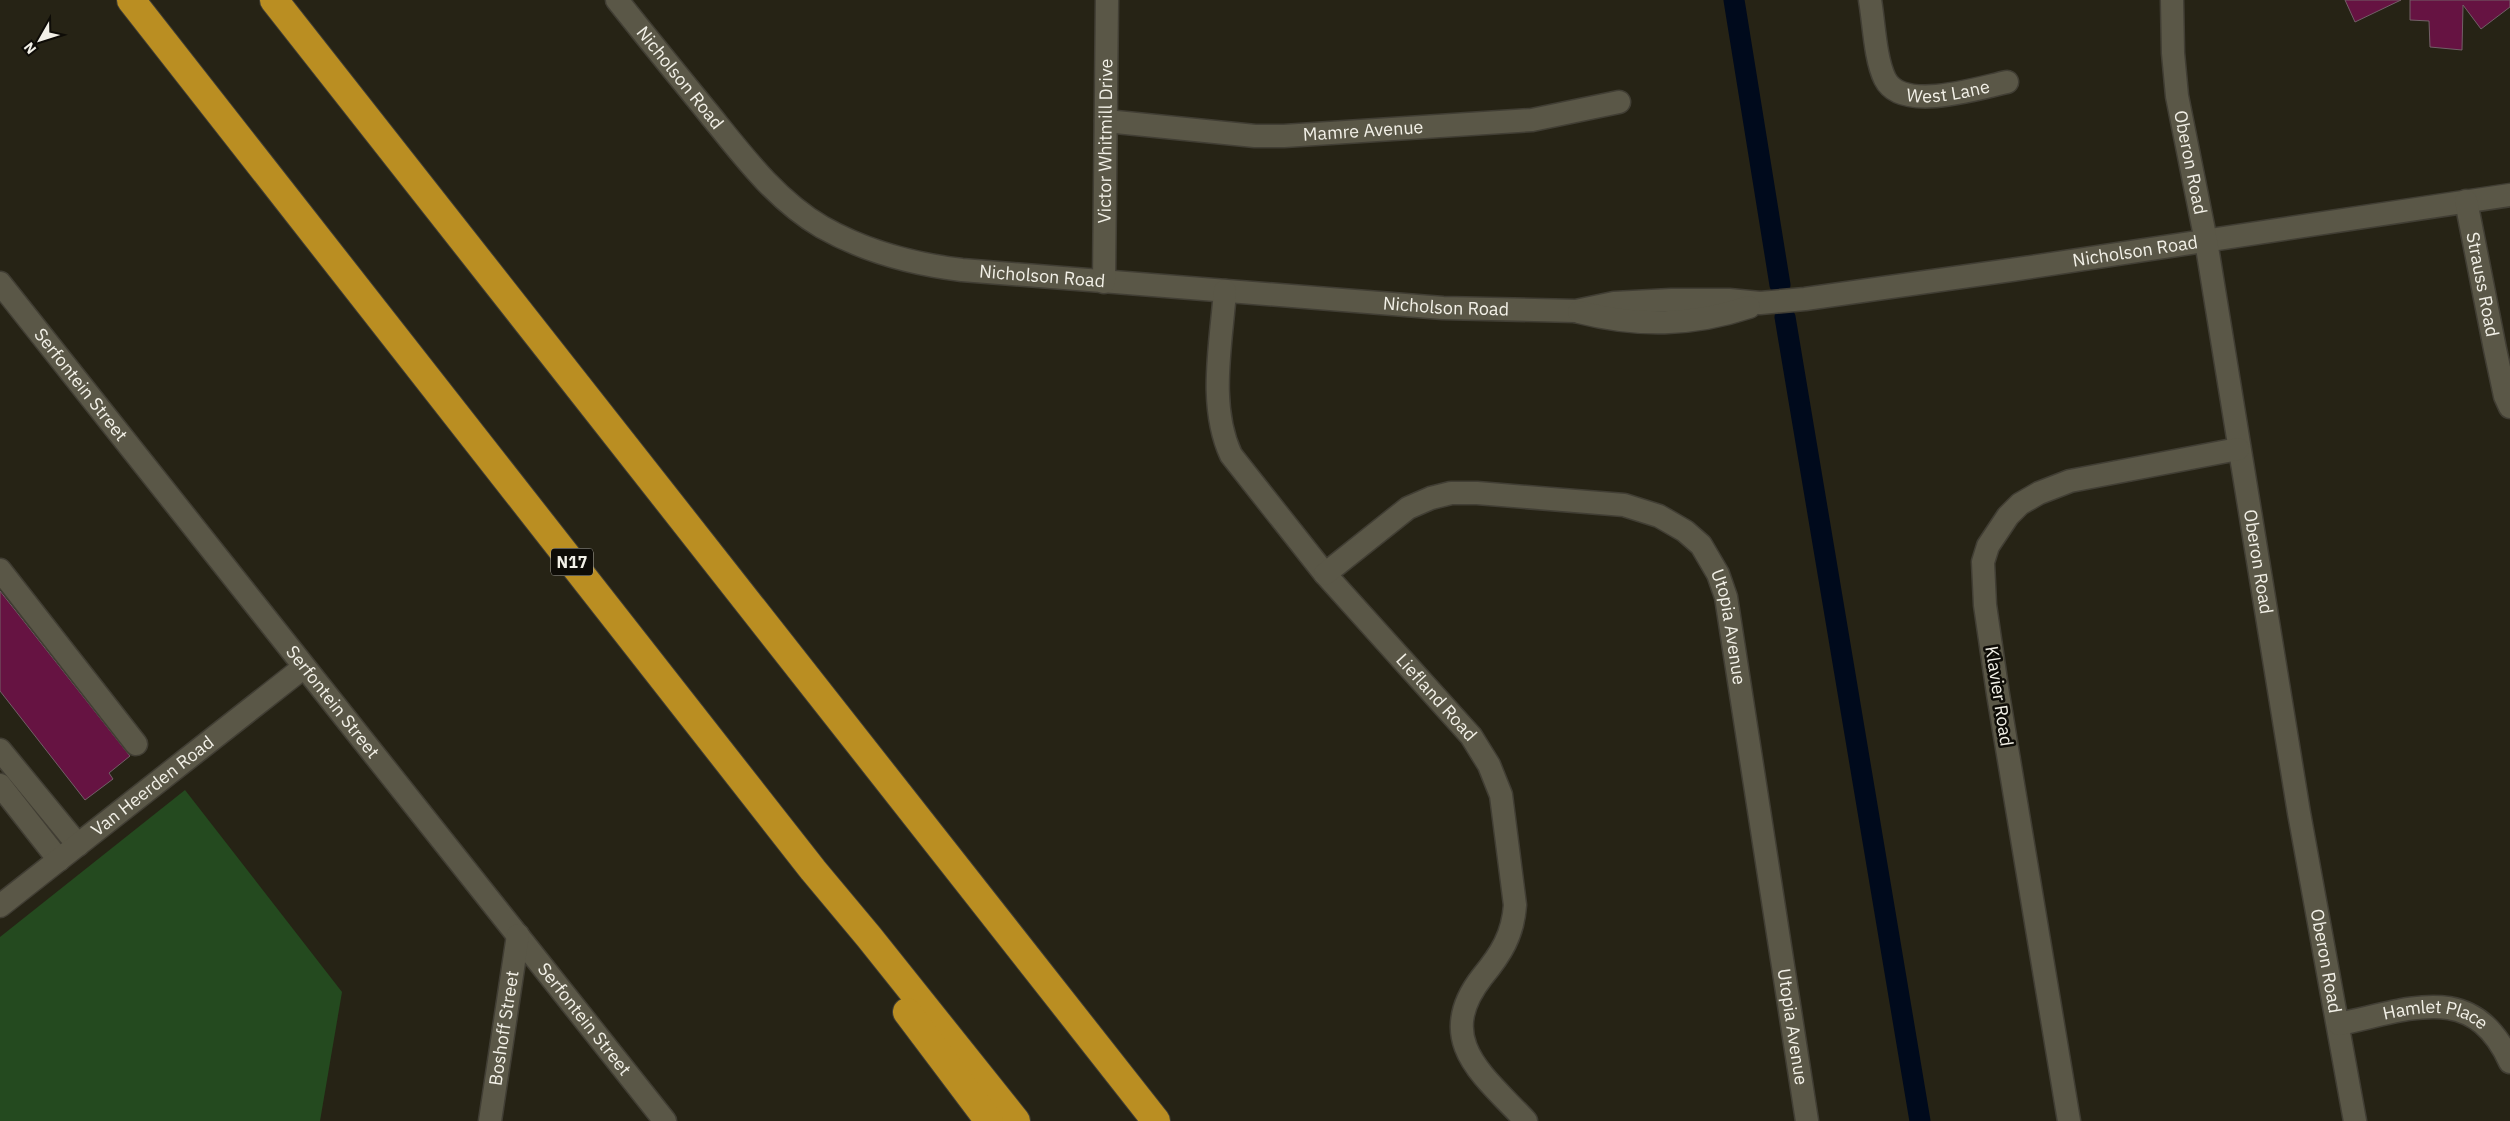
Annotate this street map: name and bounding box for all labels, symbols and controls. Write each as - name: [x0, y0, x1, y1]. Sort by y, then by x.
- north arrow: [15, 15, 65, 65]
- street label: Nicholson Road: [632, 21, 729, 134]
- text: N: [20, 39, 40, 58]
- street label: Victor Whitmill Drive: [1093, 58, 1117, 224]
- street label: West Lane: [1905, 74, 1992, 108]
- street label: Oberon Road: [2169, 108, 2212, 216]
- street label: Mamre Avenue: [1302, 115, 1424, 146]
- street label: Nicholson Road: [2071, 230, 2199, 272]
- street label: Strauss Road: [2461, 230, 2504, 339]
- street label: Nicholson Road: [978, 259, 1106, 292]
- street label: Nicholson Road: [1382, 291, 1509, 320]
- street label: Serfontein Street: [29, 323, 133, 446]
- street label: Oberon Road: [2239, 508, 2278, 616]
- road number: N17: [551, 548, 593, 576]
- street label: Utopia Avenue: [1706, 566, 1751, 686]
- street label: Serfontein Street: [281, 641, 385, 763]
- street label: Klavier Road: [1980, 644, 2019, 748]
- street label: Liefland Road: [1391, 649, 1482, 746]
- street label: Van Heerden Road: [86, 730, 218, 841]
- street label: Oberon Road: [2306, 907, 2347, 1015]
- street label: Serfontein Street: [533, 958, 637, 1080]
- street label: Utopia Avenue: [1773, 967, 1813, 1087]
- street label: Boshoff Street: [483, 969, 524, 1087]
- street label: Hamlet Place: [2381, 995, 2493, 1034]

